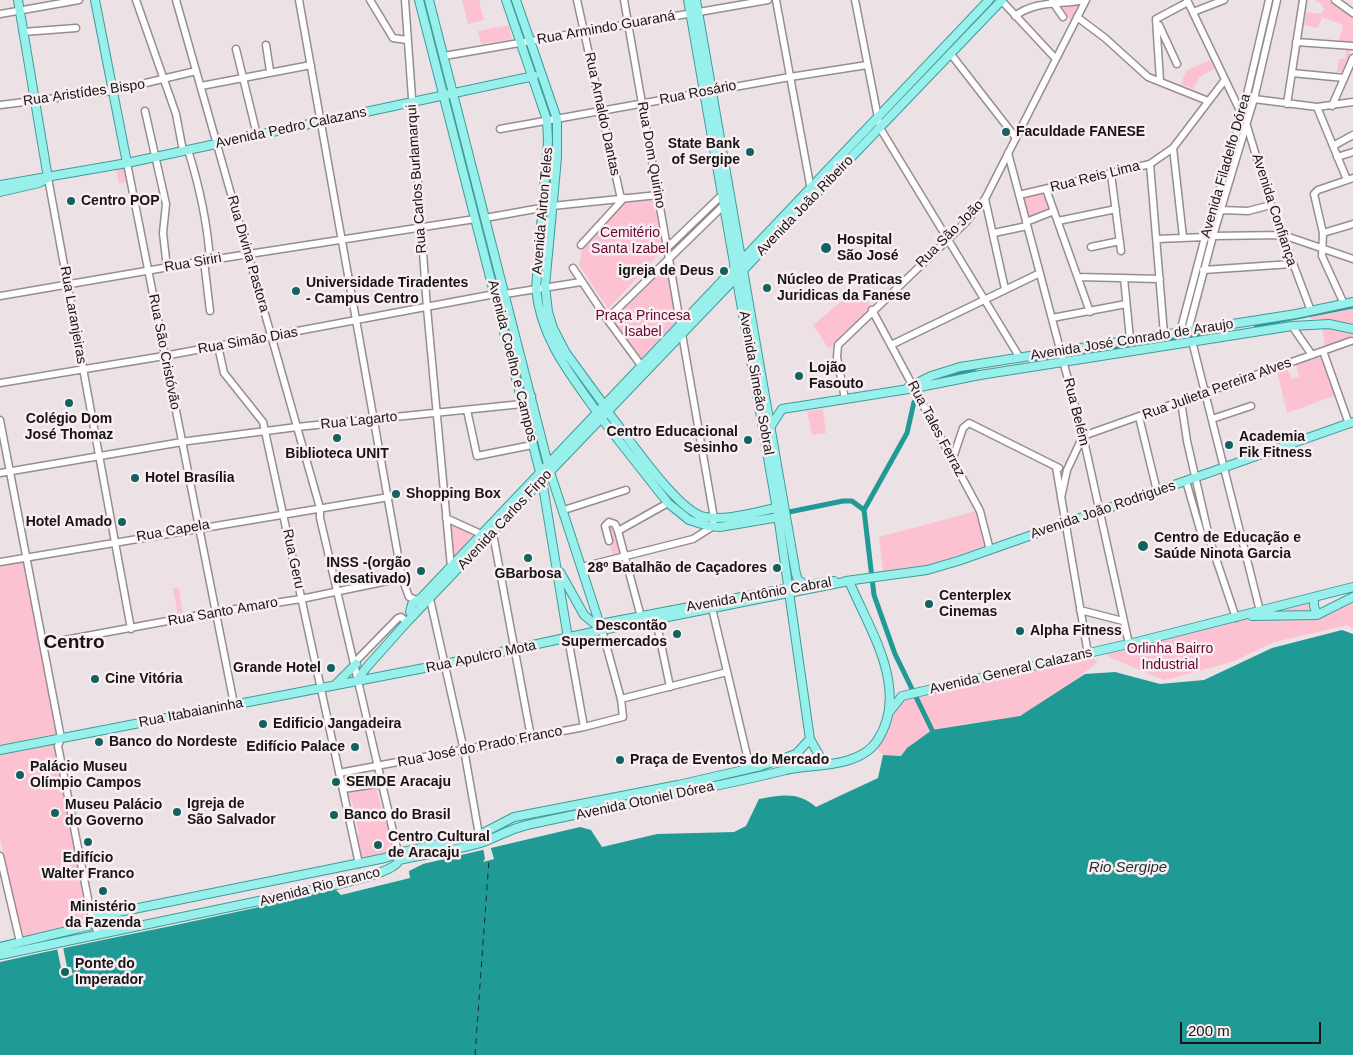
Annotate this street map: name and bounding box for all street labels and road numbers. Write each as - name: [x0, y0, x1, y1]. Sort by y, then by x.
- street label: Rua Armindo Guaraná: [536, 8, 676, 48]
- street label: Rua Arnaldo Dantas: [581, 51, 623, 177]
- street label: Rua Aristídes Bispo: [22, 76, 146, 110]
- street label: Rua Rosário: [658, 77, 738, 109]
- street label: Avenida Filadelfo Dórea: [1197, 92, 1255, 240]
- street label: Rua Dom Quirino: [633, 100, 669, 210]
- street label: Avenida Pedro Calazans: [214, 104, 368, 152]
- street label: Rua Carlos Burlamarqui: [403, 104, 431, 254]
- street label: Avenida Airton Teles: [529, 147, 557, 275]
- street label: Avenida João Ribeiro: [753, 152, 857, 260]
- street label: Avenida Confiança: [1248, 152, 1300, 268]
- street label: Rua Reis Lima: [1048, 158, 1142, 196]
- street label: Rua Divina Pastora: [223, 194, 273, 314]
- street label: Rua São João: [913, 197, 987, 271]
- street label: Rua Siriri: [163, 250, 223, 276]
- street label: Rua Laranjeiras: [56, 265, 90, 365]
- street label: Avenida Coelho e Campos: [484, 278, 540, 444]
- street label: Rua São Cristóvão: [145, 293, 183, 411]
- street label: Avenida Simeão Sobral: [735, 310, 777, 456]
- street label: Avenida José Conrado de Araujo: [1029, 316, 1235, 364]
- street label: Rua Simão Dias: [197, 324, 299, 358]
- street label: Rua Julieta Pereira Alves: [1140, 354, 1294, 424]
- street label: Rua Belém: [1059, 376, 1093, 448]
- street label: Rua Tales Ferraz: [904, 378, 968, 480]
- street label: Rua Lagarto: [320, 409, 398, 433]
- street label: Avenida Carlos Firpo: [454, 467, 556, 573]
- street label: Avenida João Rodrigues: [1028, 477, 1178, 543]
- street label: Rua Capela: [135, 516, 211, 546]
- street label: Rua Geru: [278, 528, 308, 590]
- street label: Avenida Antônio Cabral: [685, 574, 833, 616]
- street label: Rua Santo Amaro: [167, 594, 279, 630]
- street label: Rua Apulcro Mota: [424, 637, 538, 677]
- street label: Avenida General Calazans: [928, 644, 1094, 698]
- street label: Rua Itabaianinha: [137, 695, 245, 731]
- street label: Rua José do Prado Franco: [396, 723, 564, 771]
- street label: Avenida Otoniel Dórea: [574, 778, 716, 824]
- street label: Avenida Rio Branco: [258, 864, 382, 910]

